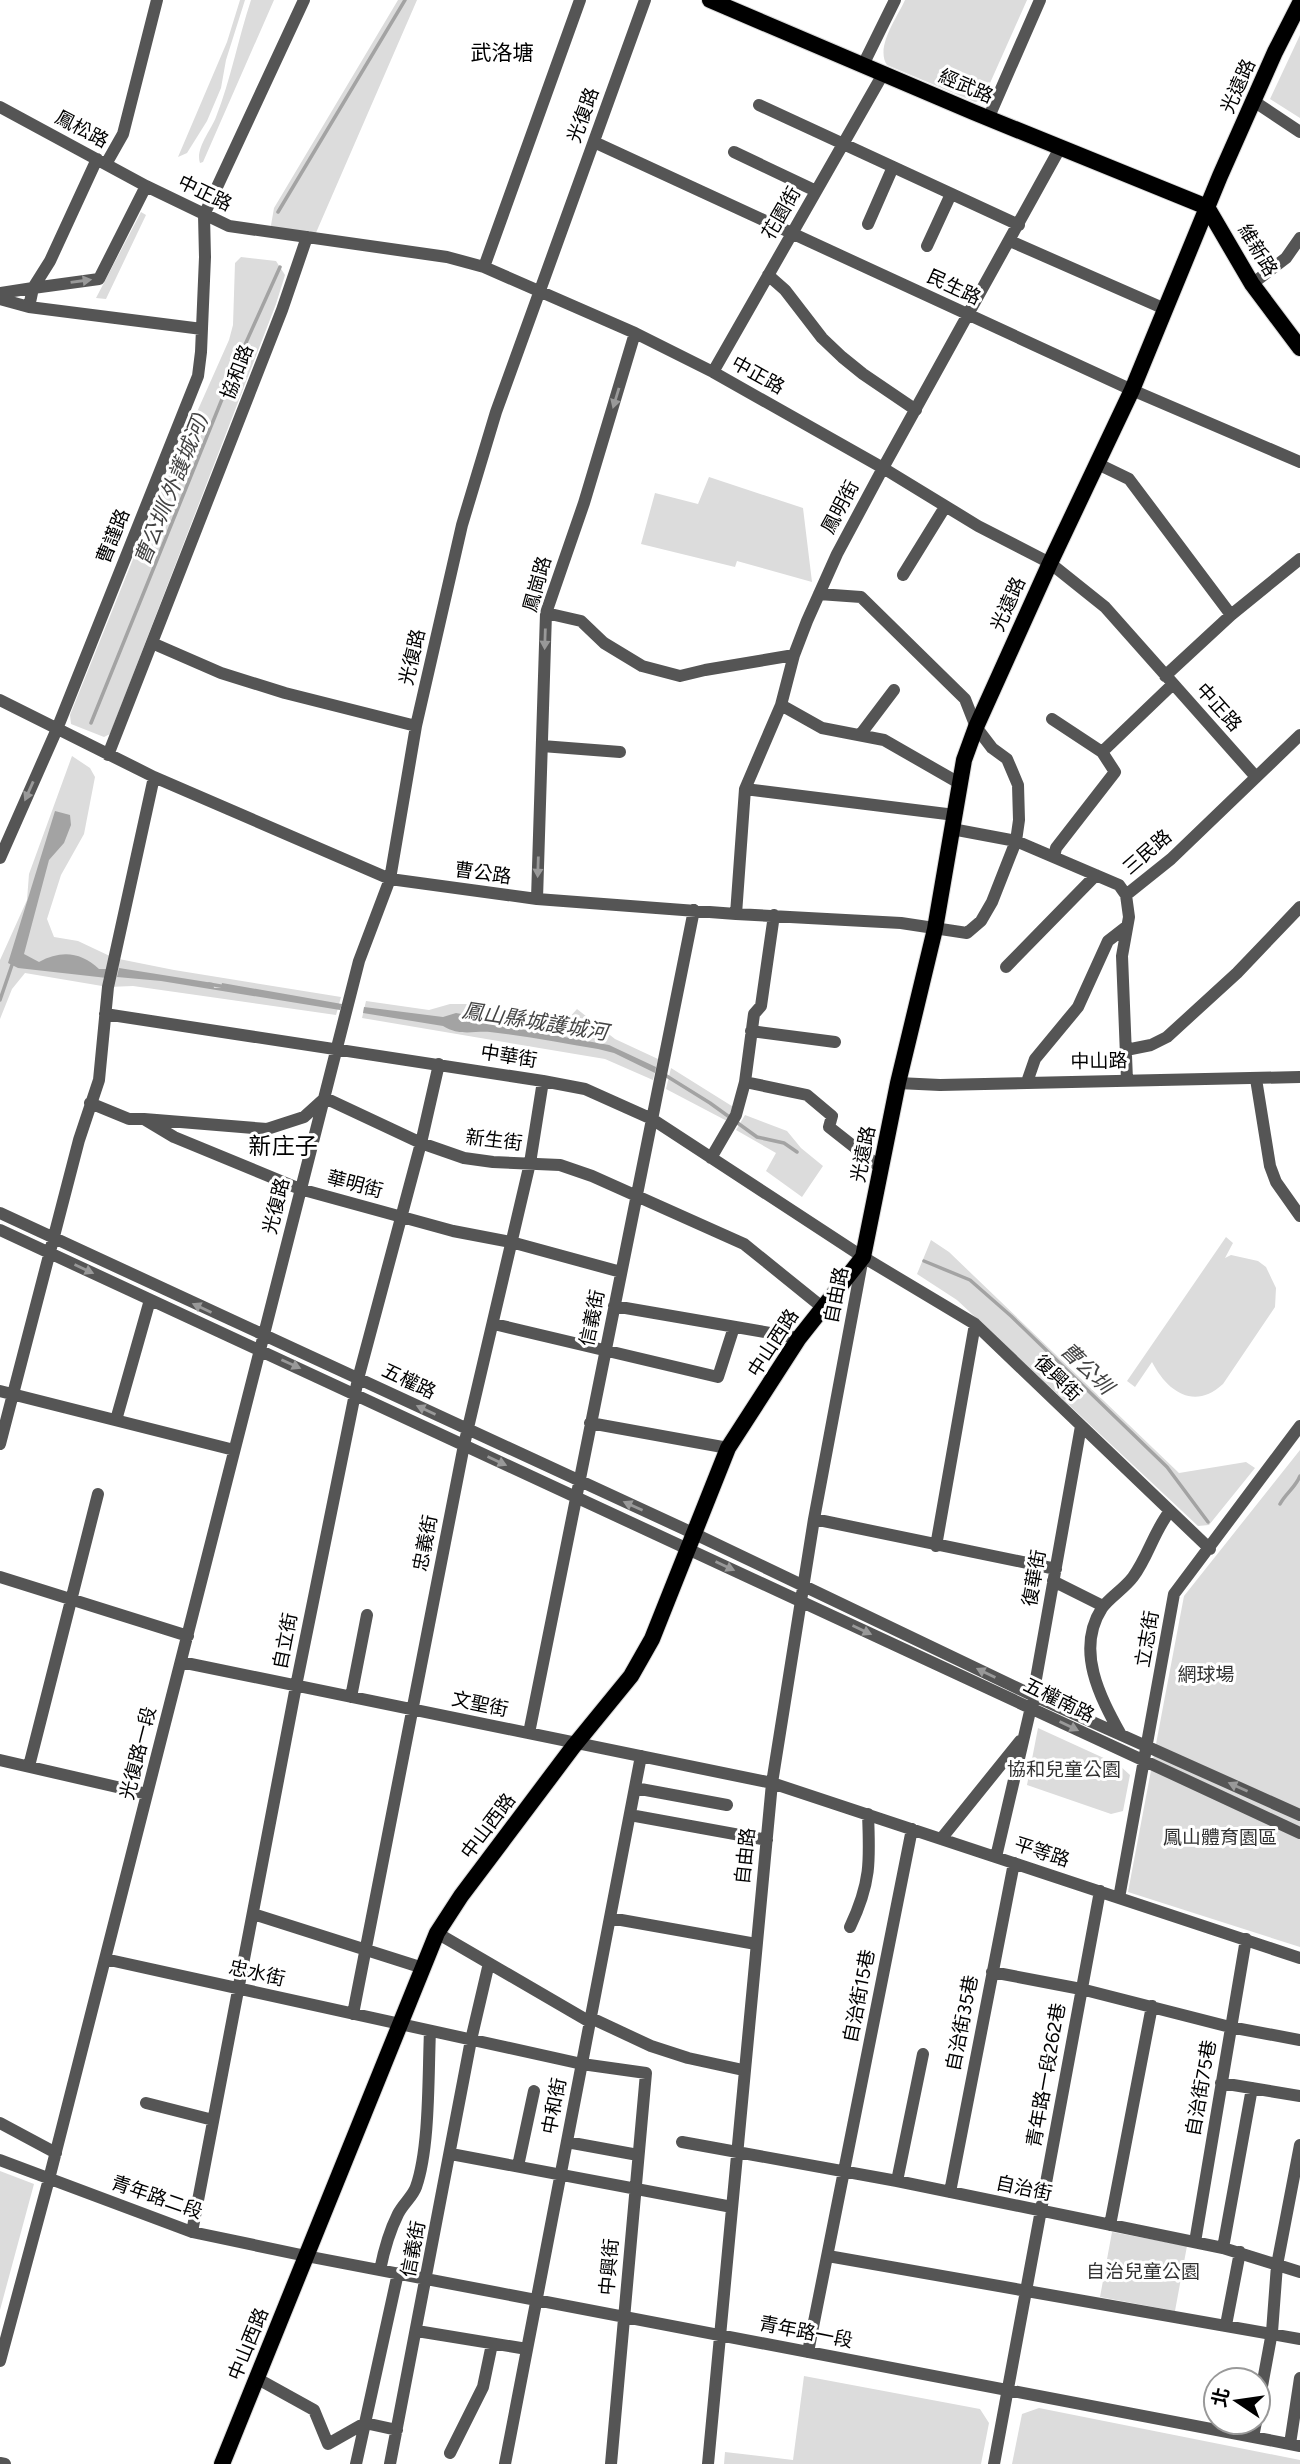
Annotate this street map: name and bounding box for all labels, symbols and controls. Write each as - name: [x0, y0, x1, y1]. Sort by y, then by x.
- district label: 武洛塘: [471, 40, 534, 65]
- street label: 光遠路: [1216, 55, 1260, 117]
- street label: 經武路: [935, 64, 997, 108]
- street label: 光復路: [562, 84, 604, 146]
- street label: 鳳松路: [51, 105, 113, 153]
- street label: 中正路: [174, 170, 236, 216]
- street label: 花園街: [757, 183, 805, 243]
- street label: 維新路: [1233, 220, 1283, 280]
- street label: 民生路: [923, 265, 985, 309]
- one-way arrow: [71, 275, 93, 286]
- street label: 協和路: [216, 341, 258, 403]
- street label: 中正路: [727, 351, 789, 399]
- one-way arrow: [610, 388, 620, 409]
- water label: 曹公圳(外護城河): [129, 409, 213, 569]
- street label: 鳳明街: [816, 476, 864, 538]
- street label: 曹謹路: [92, 505, 134, 567]
- street label: 鳳崗路: [518, 553, 556, 615]
- street label: 光遠路: [986, 573, 1030, 635]
- street label: 光復路: [394, 627, 430, 687]
- one-way arrow: [539, 629, 551, 651]
- street label: 中正路: [1191, 678, 1247, 736]
- one-way arrow: [24, 781, 35, 802]
- street label: 三民路: [1118, 825, 1176, 879]
- one-way arrow: [532, 856, 544, 878]
- street label: 曹公路: [453, 858, 513, 888]
- water label: 鳳山縣城護城河: [460, 997, 614, 1045]
- street label: 中華街: [479, 1040, 539, 1072]
- street label: 中山路: [1070, 1049, 1128, 1073]
- street label: 光遠路: [846, 1124, 880, 1184]
- street label: 新生街: [464, 1125, 524, 1155]
- district label: 新庄子: [249, 1132, 318, 1160]
- street label: 華明街: [324, 1166, 386, 1202]
- street label: 光復路: [258, 1176, 294, 1236]
- one-way arrow: [74, 1263, 94, 1275]
- street label: 自由路: [819, 1265, 853, 1325]
- street label: 信義街: [575, 1288, 609, 1348]
- one-way arrow: [192, 1302, 212, 1314]
- street label: 中山西路: [743, 1305, 803, 1381]
- water label: 曹公圳: [1056, 1337, 1121, 1401]
- street label: 復興街: [1030, 1350, 1086, 1406]
- one-way arrow: [280, 1359, 301, 1370]
- street label: 五權路: [378, 1359, 440, 1403]
- one-way arrow: [416, 1404, 437, 1415]
- one-way arrow: [487, 1455, 507, 1466]
- one-way arrow: [623, 1500, 643, 1512]
- street label: 忠義街: [408, 1513, 442, 1573]
- street label: 復華街: [1018, 1548, 1050, 1608]
- one-way arrow: [715, 1561, 735, 1572]
- street label: 立志街: [1131, 1609, 1163, 1669]
- street label: 自立街: [268, 1611, 302, 1671]
- one-way arrow: [852, 1624, 872, 1636]
- park label: 網球場: [1177, 1663, 1235, 1686]
- one-way arrow: [976, 1667, 996, 1678]
- street label: 五權南路: [1020, 1673, 1098, 1727]
- street label: 文聖街: [450, 1687, 510, 1721]
- street label: 光復路一段: [115, 1704, 161, 1802]
- one-way arrow: [1059, 1720, 1079, 1731]
- park label: 協和兒童公園: [1007, 1758, 1121, 1781]
- one-way arrow: [1228, 1781, 1248, 1793]
- street label: 中山西路: [456, 1789, 520, 1863]
- street label: 自由路: [731, 1826, 759, 1886]
- park label: 鳳山體育園區: [1163, 1826, 1277, 1849]
- street label: 平等路: [1011, 1832, 1073, 1872]
- street label: 自治街15巷: [839, 1947, 879, 2045]
- street label: 忠水街: [227, 1955, 287, 1991]
- street label: 自治街35巷: [941, 1973, 983, 2073]
- street label: 青年路一段262巷: [1022, 2001, 1070, 2149]
- street label: 自治街75巷: [1181, 2038, 1221, 2138]
- street label: 中和街: [537, 2076, 571, 2136]
- street label: 青年路二段: [108, 2171, 206, 2223]
- street label: 自治街: [994, 2171, 1054, 2205]
- street label: 信義街: [396, 2219, 430, 2279]
- street label: 中興街: [595, 2238, 623, 2296]
- park label: 自治兒童公園: [1086, 2260, 1200, 2283]
- street label: 中山西路: [223, 2304, 273, 2384]
- street label: 青年路一段: [757, 2312, 855, 2352]
- north arrow: [1202, 2366, 1272, 2436]
- text: 北: [1208, 2385, 1234, 2409]

